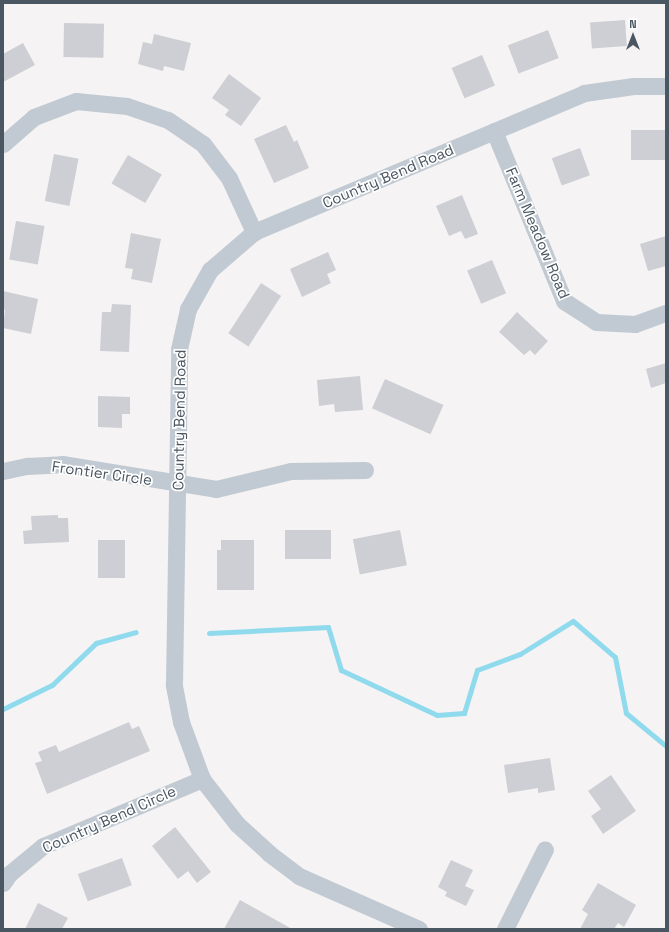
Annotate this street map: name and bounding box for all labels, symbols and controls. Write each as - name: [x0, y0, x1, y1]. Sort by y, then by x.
- north arrow: [613, 16, 653, 56]
- text: N: [629, 17, 637, 31]
- street label: Country Bend Road: [320, 140, 456, 212]
- street label: Farm Meadow Road: [502, 165, 574, 301]
- street label: Country Bend Road: [169, 349, 189, 491]
- street label: Frontier Circle: [51, 457, 153, 489]
- street label: Country Bend Circle: [39, 781, 179, 857]

